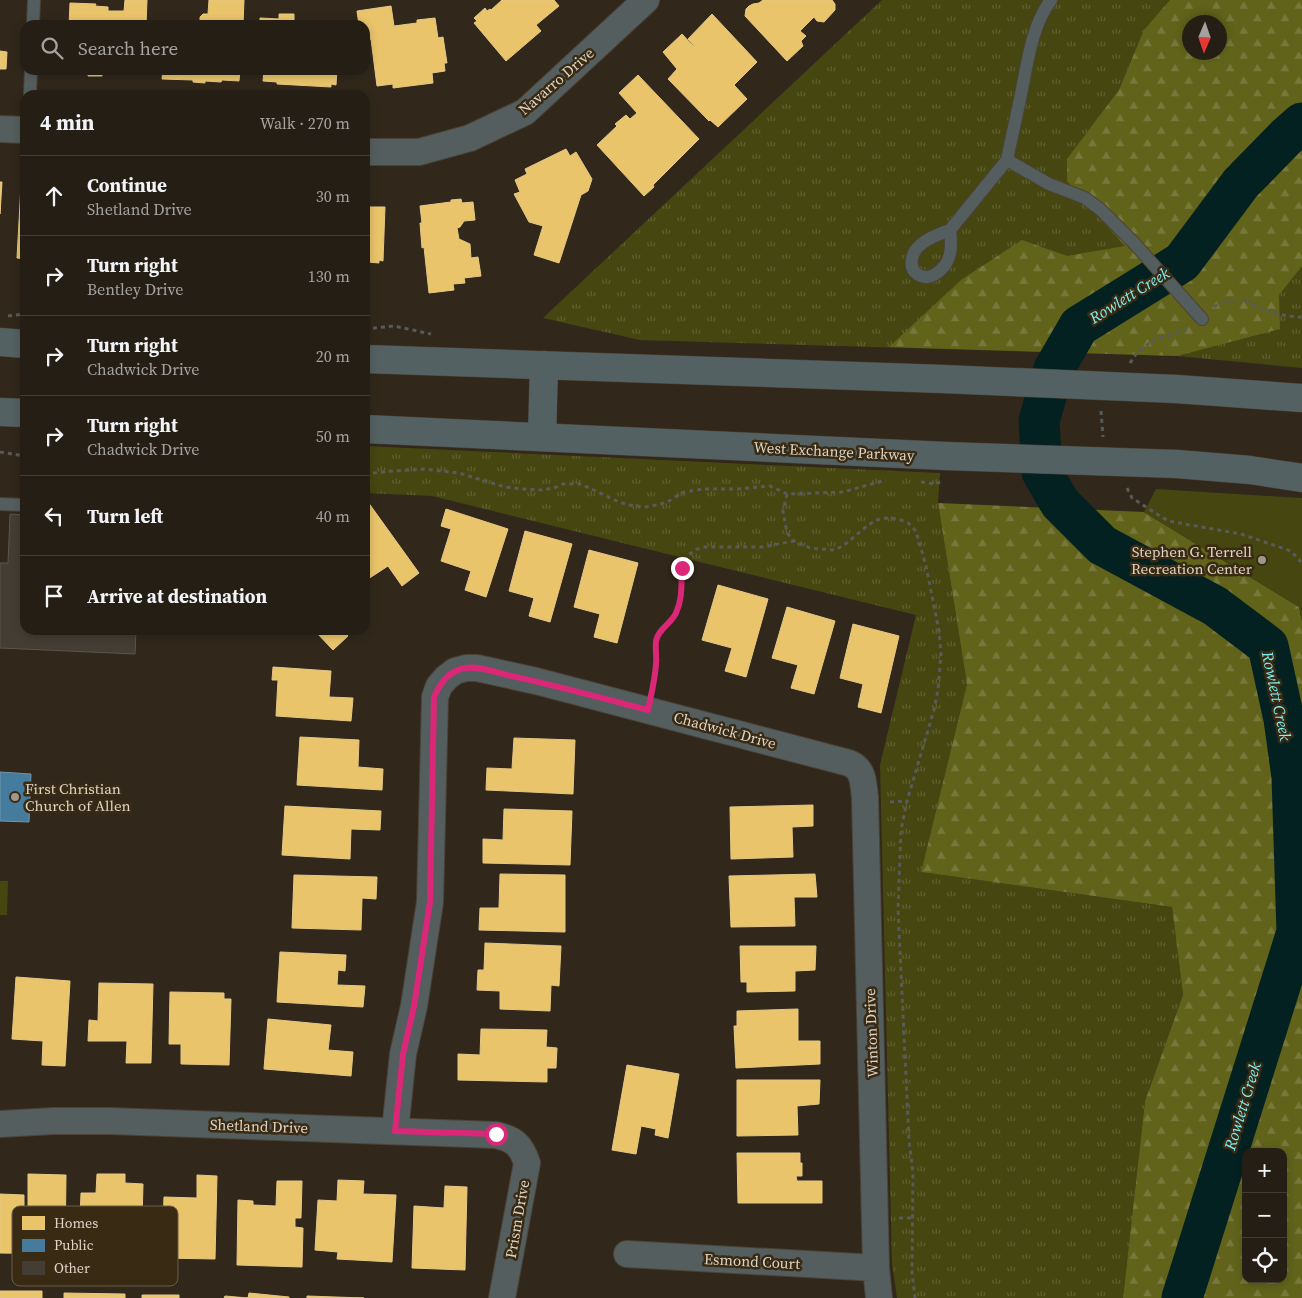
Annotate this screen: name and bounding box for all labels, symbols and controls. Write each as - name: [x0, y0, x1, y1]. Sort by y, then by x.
- north arrow: [1182, 15, 1227, 60]
- search box: [20, 20, 370, 75]
- icon: search: [38, 34, 66, 62]
- text: Search here: [78, 35, 178, 61]
- street label: Navarro Drive: [514, 42, 598, 120]
- text: 4 min: [40, 108, 95, 137]
- text: Walk · 270 m: [260, 112, 350, 134]
- text: Continue: [87, 172, 167, 198]
- icon: ahead: [40, 182, 68, 210]
- text: 30 m: [316, 185, 350, 207]
- text: Shetland Drive: [87, 198, 192, 220]
- text: Turn right: [87, 252, 178, 278]
- water label: Rowlett Creek: [1084, 261, 1174, 329]
- icon: right: [40, 262, 68, 290]
- text: 130 m: [308, 265, 350, 287]
- text: Bentley Drive: [87, 278, 183, 300]
- text: Turn right: [87, 332, 178, 358]
- icon: right: [40, 342, 68, 370]
- text: 20 m: [316, 345, 350, 367]
- text: Chadwick Drive: [87, 358, 199, 380]
- text: Turn right: [87, 412, 178, 438]
- icon: right: [40, 422, 68, 450]
- text: 50 m: [316, 425, 350, 447]
- street label: West Exchange Parkway: [753, 436, 915, 466]
- text: Chadwick Drive: [87, 438, 199, 460]
- icon: left: [40, 502, 68, 530]
- text: Turn left: [87, 503, 163, 529]
- text: 40 m: [316, 505, 350, 527]
- place label: Stephen G. Terrell Recreation Center: [1131, 541, 1253, 579]
- marker: Stephen G. Terrell Recreation Center: [1256, 554, 1268, 566]
- route end: [671, 557, 694, 580]
- icon: arrive: [40, 582, 68, 610]
- text: Arrive at destination: [87, 583, 267, 609]
- water label: Rowlett Creek: [1257, 648, 1297, 743]
- street label: Chadwick Drive: [671, 706, 779, 754]
- place label: First Christian Church of Allen: [25, 778, 131, 816]
- marker: First Christian Church of Allen: [9, 791, 21, 803]
- street label: Winton Drive: [859, 988, 883, 1078]
- water label: Rowlett Creek: [1218, 1059, 1266, 1154]
- street label: Shetland Drive: [210, 1114, 309, 1138]
- route start: [485, 1123, 508, 1146]
- map controls: [1242, 1148, 1287, 1283]
- button: +: [1242, 1148, 1287, 1193]
- street label: Prism Drive: [500, 1178, 534, 1260]
- button: −: [1242, 1193, 1287, 1238]
- legend: [12, 1206, 178, 1286]
- text: Homes: [54, 1213, 98, 1233]
- text: Public: [54, 1235, 94, 1255]
- button: locate: [1242, 1238, 1287, 1283]
- street label: Esmond Court: [703, 1248, 801, 1274]
- text: Other: [54, 1258, 90, 1278]

